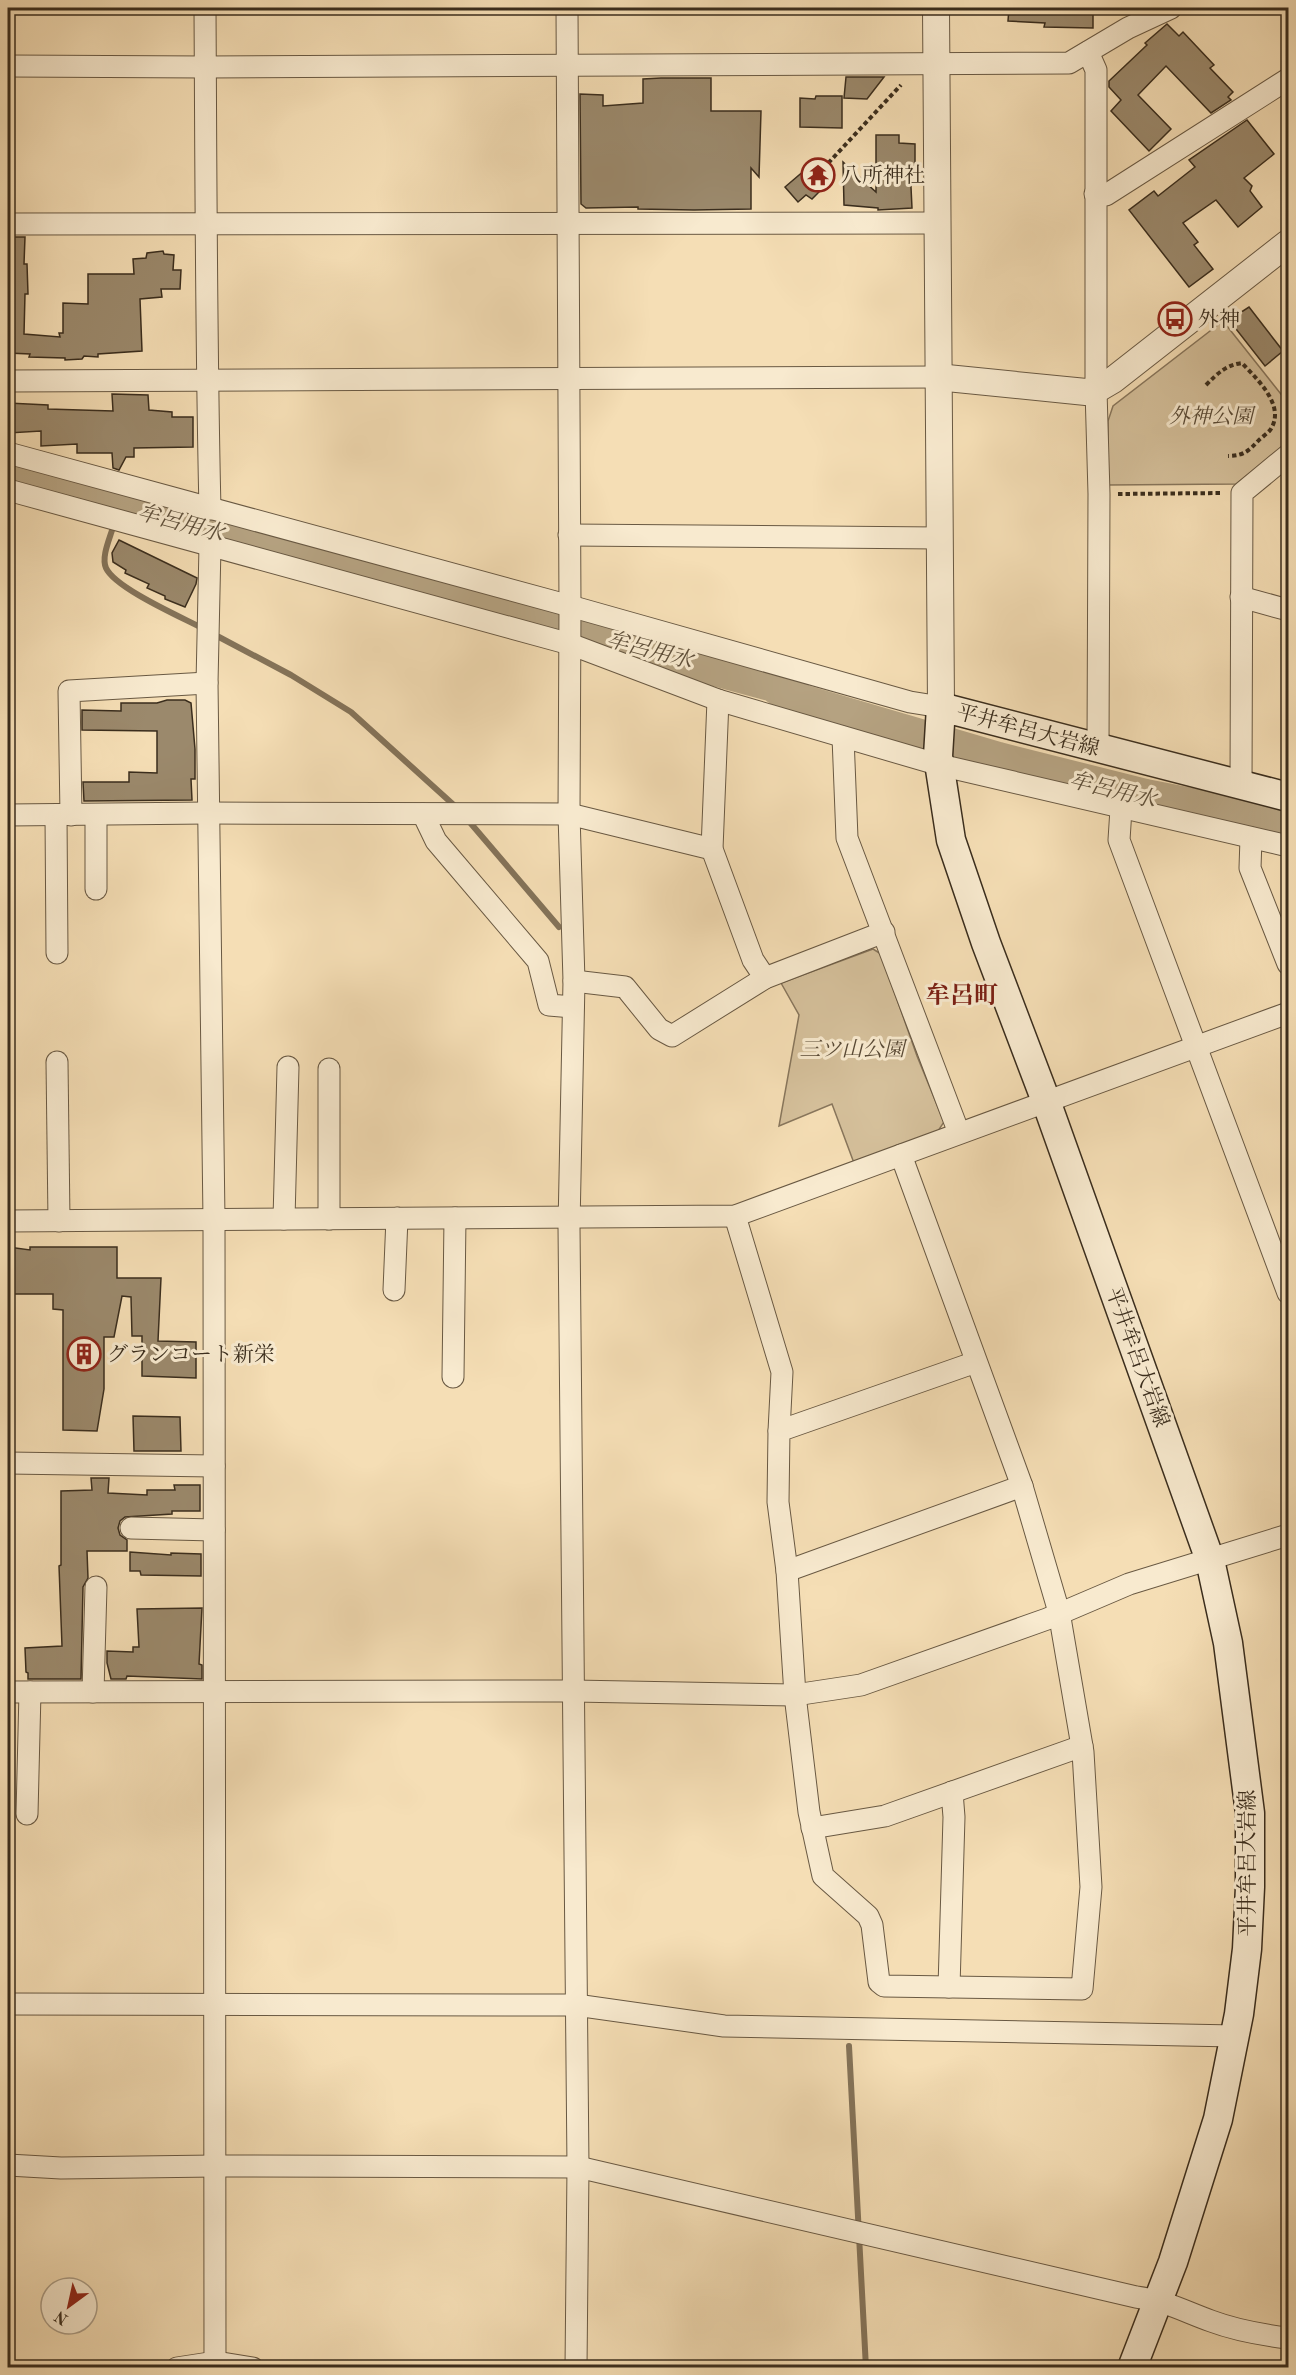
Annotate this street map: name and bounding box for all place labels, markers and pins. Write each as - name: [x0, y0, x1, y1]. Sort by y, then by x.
- temple icon: 八所神社: [800, 157, 836, 193]
- place label: 八所神社: [841, 164, 925, 187]
- bus stop icon: 外神: [1157, 301, 1193, 337]
- place label: 外神: [1198, 308, 1240, 331]
- building icon: グランコート新栄: [66, 1336, 102, 1372]
- place label: グランコート新栄: [107, 1343, 275, 1366]

